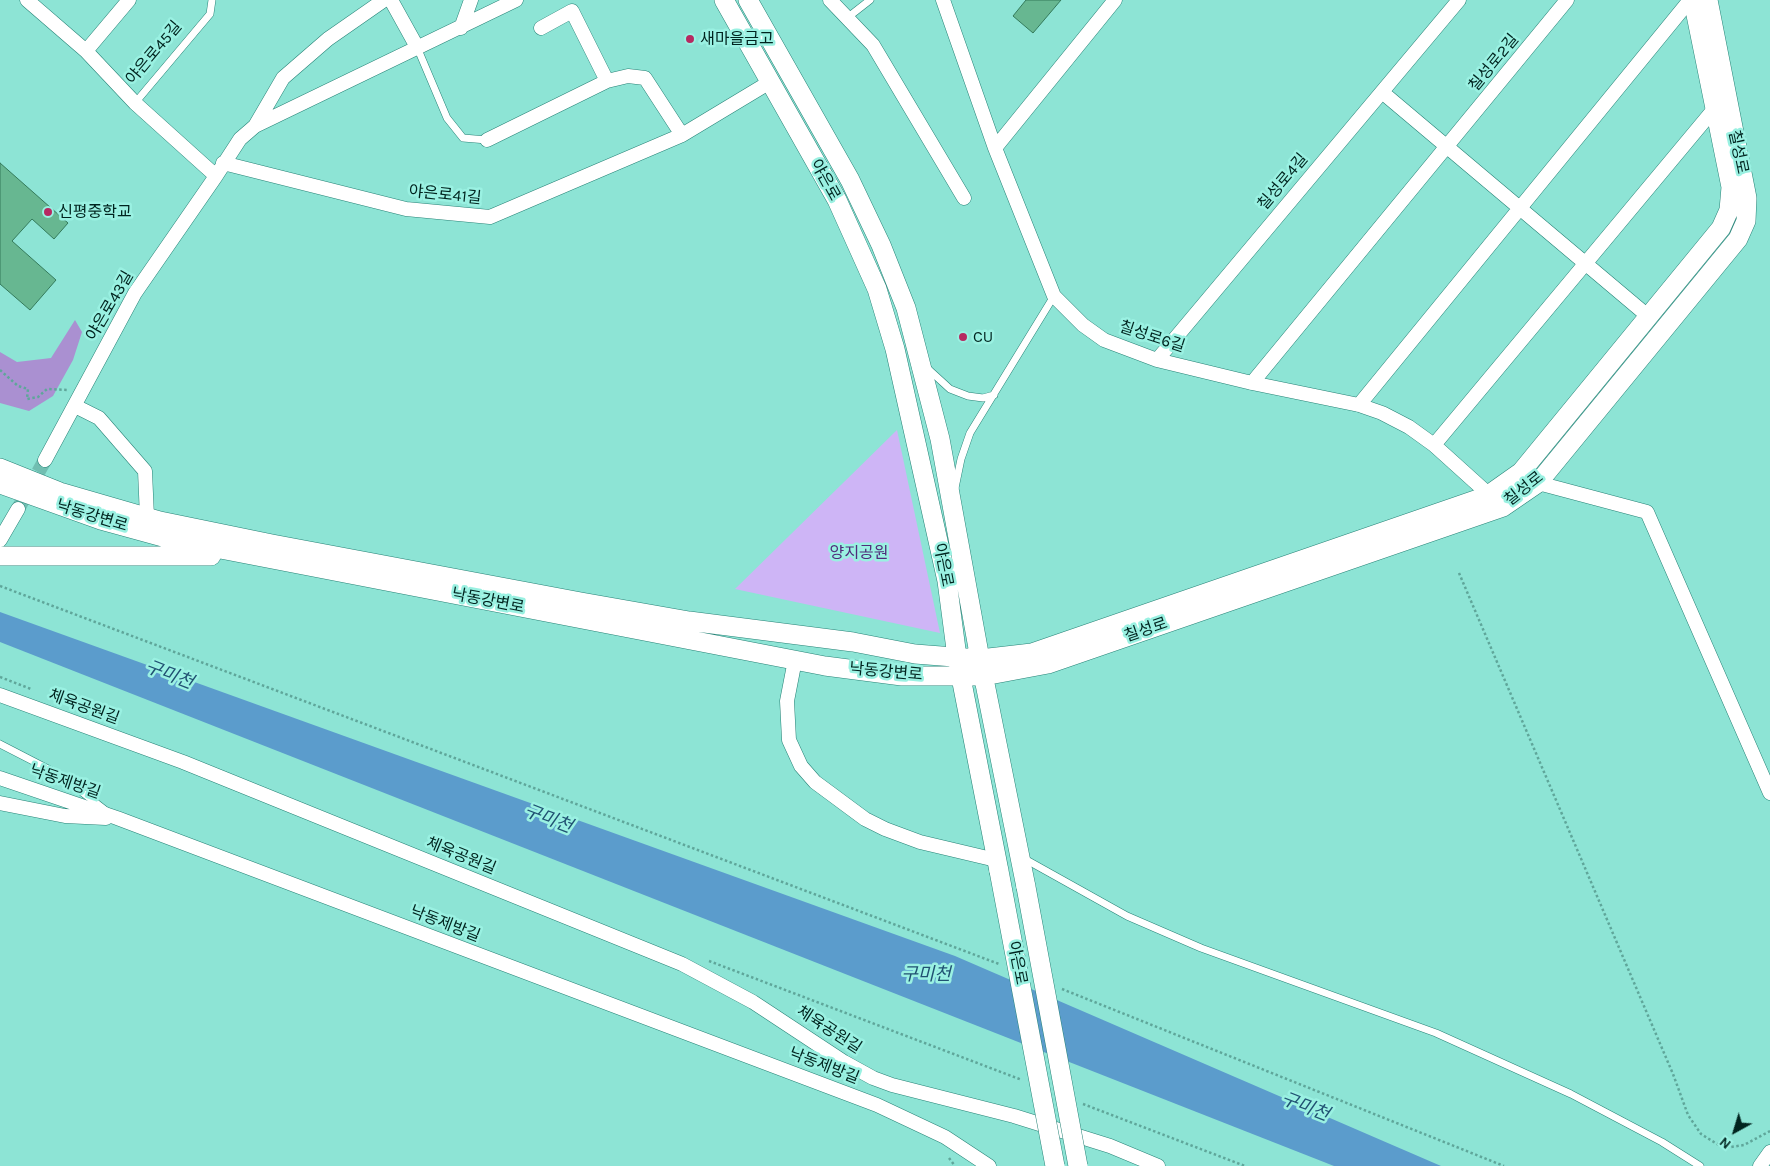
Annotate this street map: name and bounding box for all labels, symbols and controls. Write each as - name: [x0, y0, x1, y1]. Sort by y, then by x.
- street label: 야은로45길: [122, 17, 186, 89]
- place label: 새마을금고: [700, 29, 774, 49]
- street label: 칠성로2길: [1465, 30, 1523, 96]
- marker: 새마을금고: [684, 33, 696, 45]
- street label: 칠성로: [1724, 128, 1752, 176]
- street label: 칠성로4길: [1254, 150, 1312, 214]
- street label: 야은로: [806, 156, 844, 204]
- street label: 야은로41길: [408, 182, 482, 208]
- place label: 신평중학교: [58, 202, 132, 222]
- marker: 신평중학교: [42, 206, 54, 218]
- street label: 야은로43길: [82, 268, 138, 344]
- street label: 칠성로6길: [1117, 317, 1187, 357]
- place label: CU: [973, 327, 993, 347]
- marker: CU: [957, 331, 969, 343]
- street label: 칠성로: [1501, 468, 1547, 510]
- street label: 낙동강변로: [54, 496, 130, 536]
- street label: 야은로: [929, 541, 957, 589]
- park label: 양지공원: [830, 543, 888, 563]
- street label: 낙동강변로: [450, 585, 526, 617]
- street label: 칠성로: [1122, 614, 1170, 646]
- water label: 구미천: [142, 656, 196, 694]
- street label: 낙동강변로: [849, 659, 923, 685]
- street label: 체육공원길: [46, 685, 122, 729]
- street label: 낙동제방길: [27, 761, 103, 803]
- water label: 구미천: [521, 800, 575, 838]
- street label: 체육공원길: [423, 833, 499, 879]
- street label: 낙동제방길: [407, 902, 483, 946]
- street label: 야은로: [1003, 939, 1031, 987]
- water label: 구미천: [901, 964, 951, 986]
- street label: 체육공원길: [793, 1002, 865, 1058]
- street label: 낙동제방길: [786, 1044, 862, 1088]
- water label: 구미천: [1278, 1088, 1332, 1126]
- north arrow: [1710, 1106, 1760, 1156]
- text: N: [1716, 1133, 1735, 1153]

